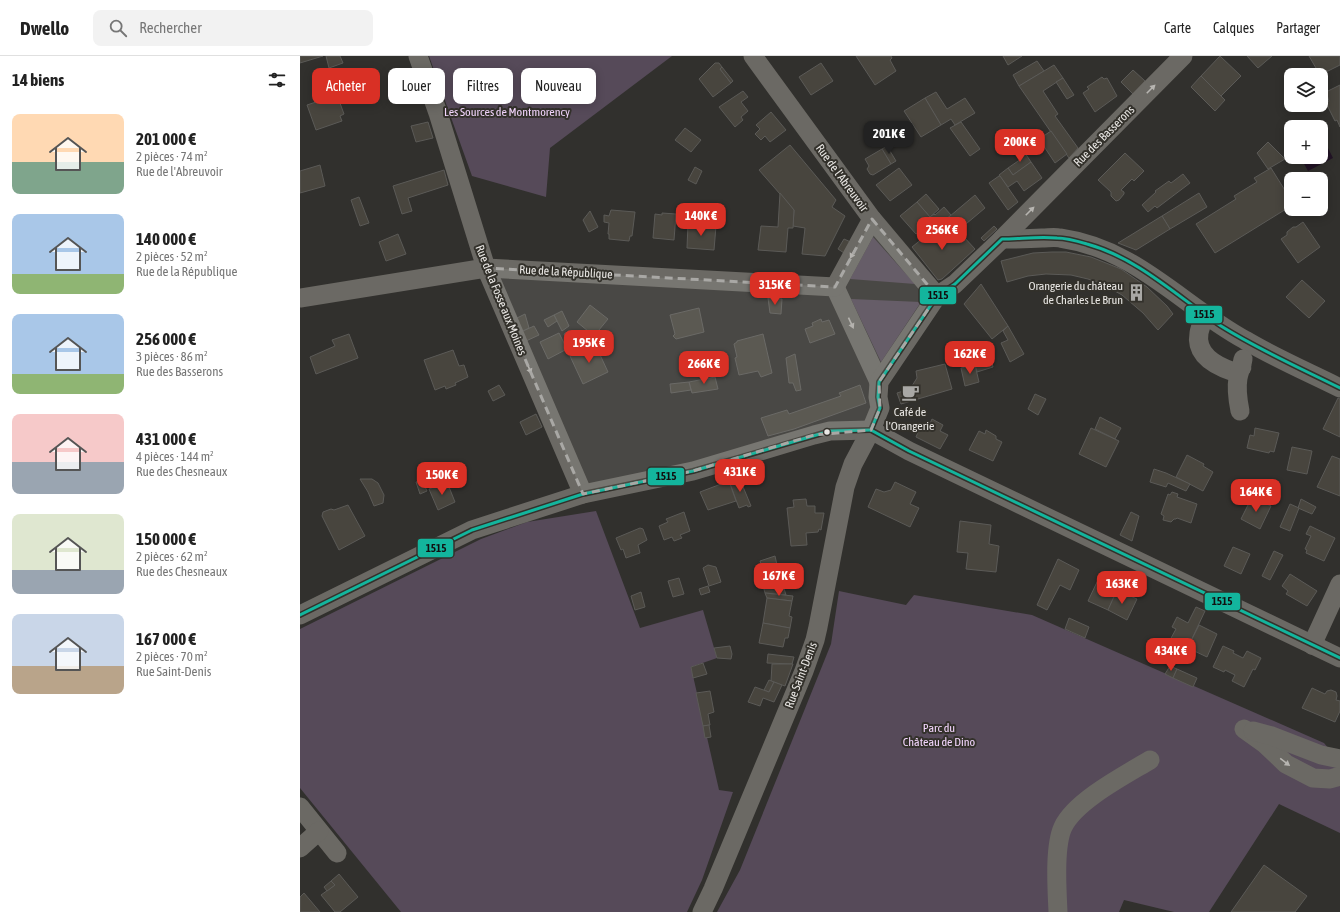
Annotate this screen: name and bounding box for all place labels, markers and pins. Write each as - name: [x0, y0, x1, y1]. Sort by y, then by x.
- pin: 201K €: [856, 121, 922, 155]
- pin: 200K €: [987, 129, 1053, 163]
- pin: 140K €: [668, 203, 734, 237]
- pin: 256K €: [909, 217, 975, 251]
- pin: 315K €: [742, 272, 808, 306]
- place label: Orangerie du château de Charles Le Brun: [1028, 279, 1123, 307]
- building icon: Orangerie du château de Charles Le Brun: [1126, 283, 1146, 303]
- pin: 195K €: [556, 330, 622, 364]
- pin: 162K €: [937, 341, 1003, 375]
- pin: 266K €: [671, 351, 737, 385]
- cafe icon: Café de l'Orangerie: [900, 383, 920, 403]
- place label: Café de l'Orangerie: [886, 405, 934, 433]
- unlabelled marker: [822, 427, 832, 437]
- pin: 431K €: [707, 459, 773, 493]
- pin: 150K €: [409, 462, 475, 496]
- pin: 164K €: [1223, 479, 1289, 513]
- pin: 167K €: [746, 563, 812, 597]
- pin: 163K €: [1089, 571, 1155, 605]
- pin: 434K €: [1138, 638, 1204, 672]

